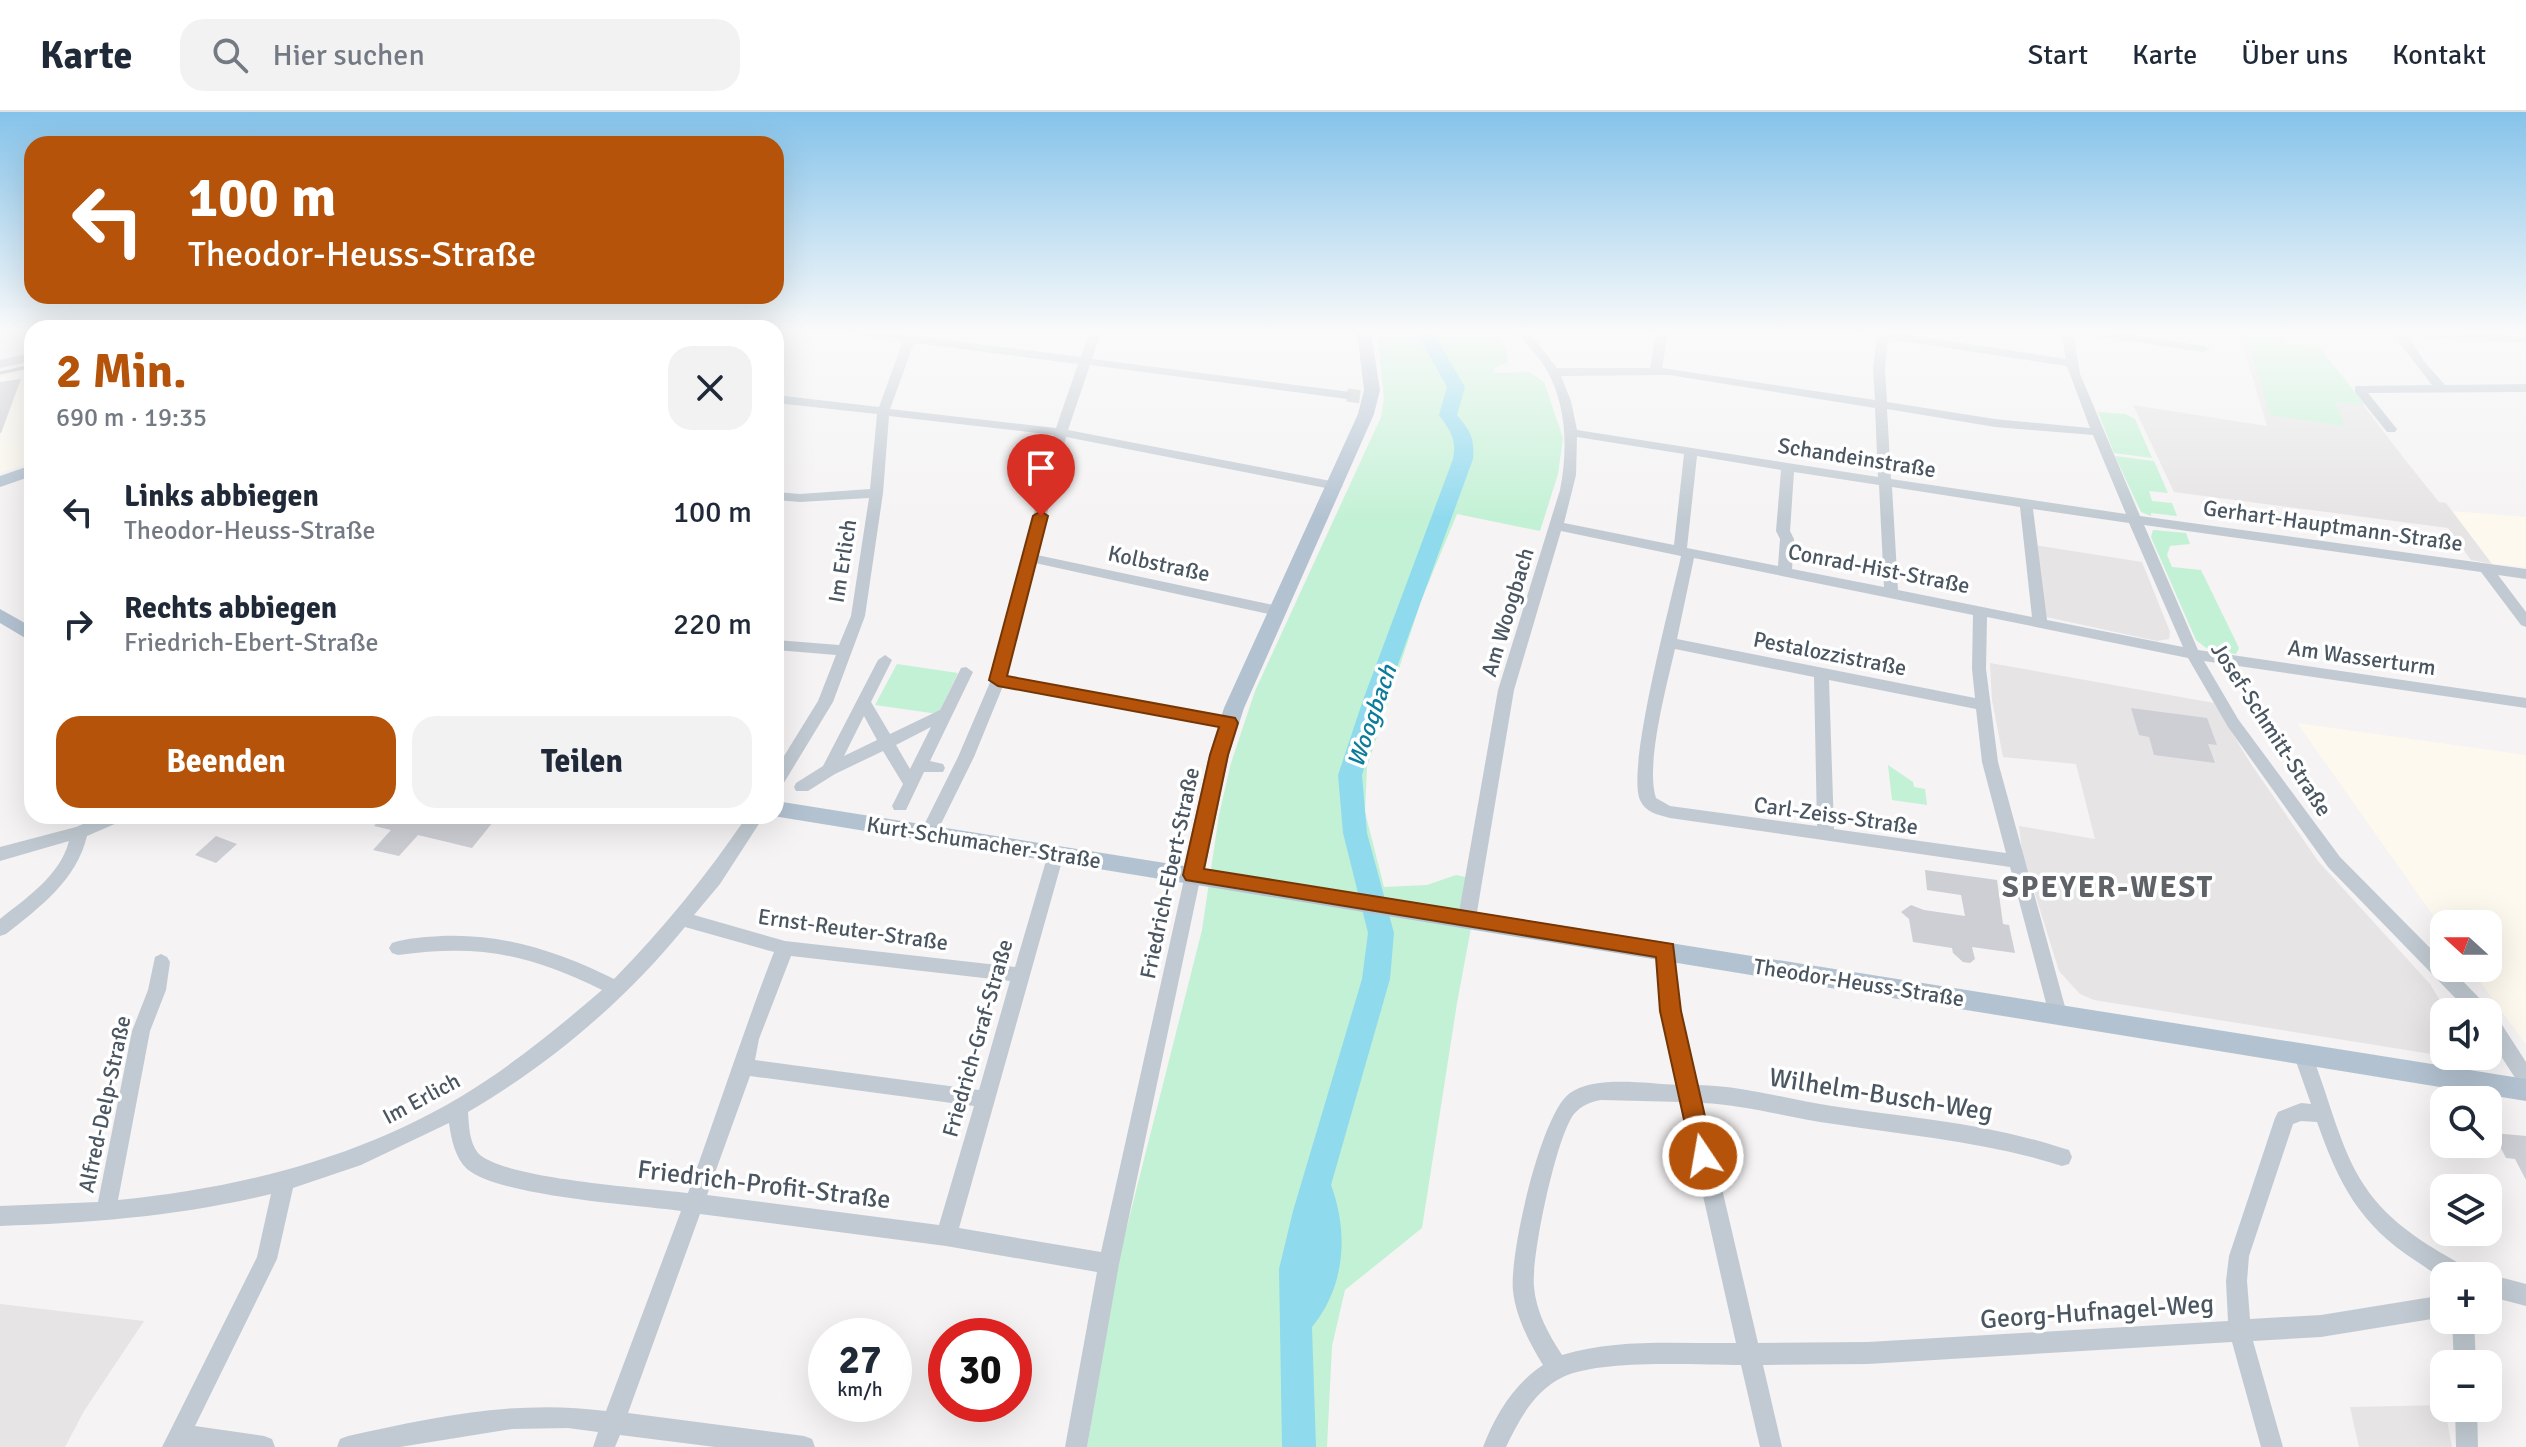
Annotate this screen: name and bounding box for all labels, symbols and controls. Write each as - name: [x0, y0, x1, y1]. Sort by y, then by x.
- search box: [180, 19, 740, 91]
- text: Karte: [40, 32, 132, 79]
- icon: search: [208, 33, 252, 77]
- text: Hier suchen: [272, 37, 425, 74]
- text: Start: [2028, 38, 2088, 72]
- text: Karte: [2132, 38, 2197, 72]
- text: Über uns: [2241, 38, 2348, 72]
- text: Kontakt: [2392, 38, 2486, 72]
- text: 100 m: [188, 163, 336, 232]
- icon: left: [56, 168, 160, 272]
- text: Theodor-Heuss-Straße: [188, 232, 536, 277]
- text: 2 Min.: [56, 342, 187, 401]
- button: close: [668, 346, 752, 430]
- text: 690 m · 19:35: [56, 402, 207, 434]
- street label: Schandeinstraße: [1776, 432, 1938, 483]
- pin: [1007, 434, 1075, 516]
- icon: arrive: [1019, 446, 1063, 490]
- text: Links abbiegen: [124, 478, 319, 515]
- icon: left: [56, 490, 100, 534]
- text: 100 m: [673, 494, 752, 531]
- street label: Gerhart-Hauptmann-Straße: [2201, 494, 2465, 557]
- text: Theodor-Heuss-Straße: [124, 515, 376, 547]
- street label: Im Erlich: [823, 517, 862, 605]
- street label: Conrad-Hist-Straße: [1786, 538, 1972, 599]
- street label: Kolbstraße: [1105, 540, 1212, 587]
- street label: Am Woogbach: [1475, 545, 1540, 680]
- text: Rechts abbiegen: [124, 590, 337, 627]
- icon: right: [56, 602, 100, 646]
- text: 220 m: [673, 606, 752, 643]
- street label: Pestalozzistraße: [1751, 625, 1909, 682]
- text: Friedrich-Ebert-Straße: [124, 627, 379, 659]
- street label: Am Wasserturm: [2286, 634, 2438, 681]
- street label: Josef-Schmitt-Straße: [2205, 637, 2338, 821]
- water label: Woogbach: [1341, 660, 1404, 771]
- button: Beenden: [56, 716, 396, 808]
- button: Teilen: [412, 716, 752, 808]
- street label: Friedrich-Ebert-Straße: [1134, 765, 1205, 981]
- street label: Carl-Zeiss-Straße: [1752, 791, 1920, 840]
- street label: Kurt-Schumacher-Straße: [865, 811, 1103, 874]
- district label: SPEYER-WEST: [2002, 869, 2214, 906]
- street label: Ernst-Reuter-Straße: [756, 903, 950, 956]
- north arrow: [2430, 910, 2502, 982]
- map controls: [2430, 910, 2502, 1422]
- street label: Friedrich-Graf-Straße: [936, 936, 1019, 1140]
- street label: Theodor-Heuss-Straße: [1752, 953, 1966, 1012]
- button: sound: [2430, 998, 2502, 1070]
- street label: Alfred-Delp-Straße: [73, 1013, 136, 1195]
- street label: Wilhelm-Busch-Weg: [1767, 1062, 1995, 1128]
- street label: Im Erlich: [378, 1067, 465, 1130]
- button: search: [2430, 1086, 2502, 1158]
- position arrow: [1661, 1114, 1745, 1198]
- street label: Friedrich-Profit-Straße: [635, 1154, 892, 1216]
- button: layers: [2430, 1174, 2502, 1246]
- button: +: [2430, 1262, 2502, 1334]
- street label: Georg-Hufnagel-Weg: [1979, 1288, 2215, 1336]
- speed limit sign: 30: [928, 1318, 1032, 1422]
- text: 27: [838, 1335, 882, 1385]
- button: −: [2430, 1350, 2502, 1422]
- text: km/h: [837, 1377, 883, 1402]

